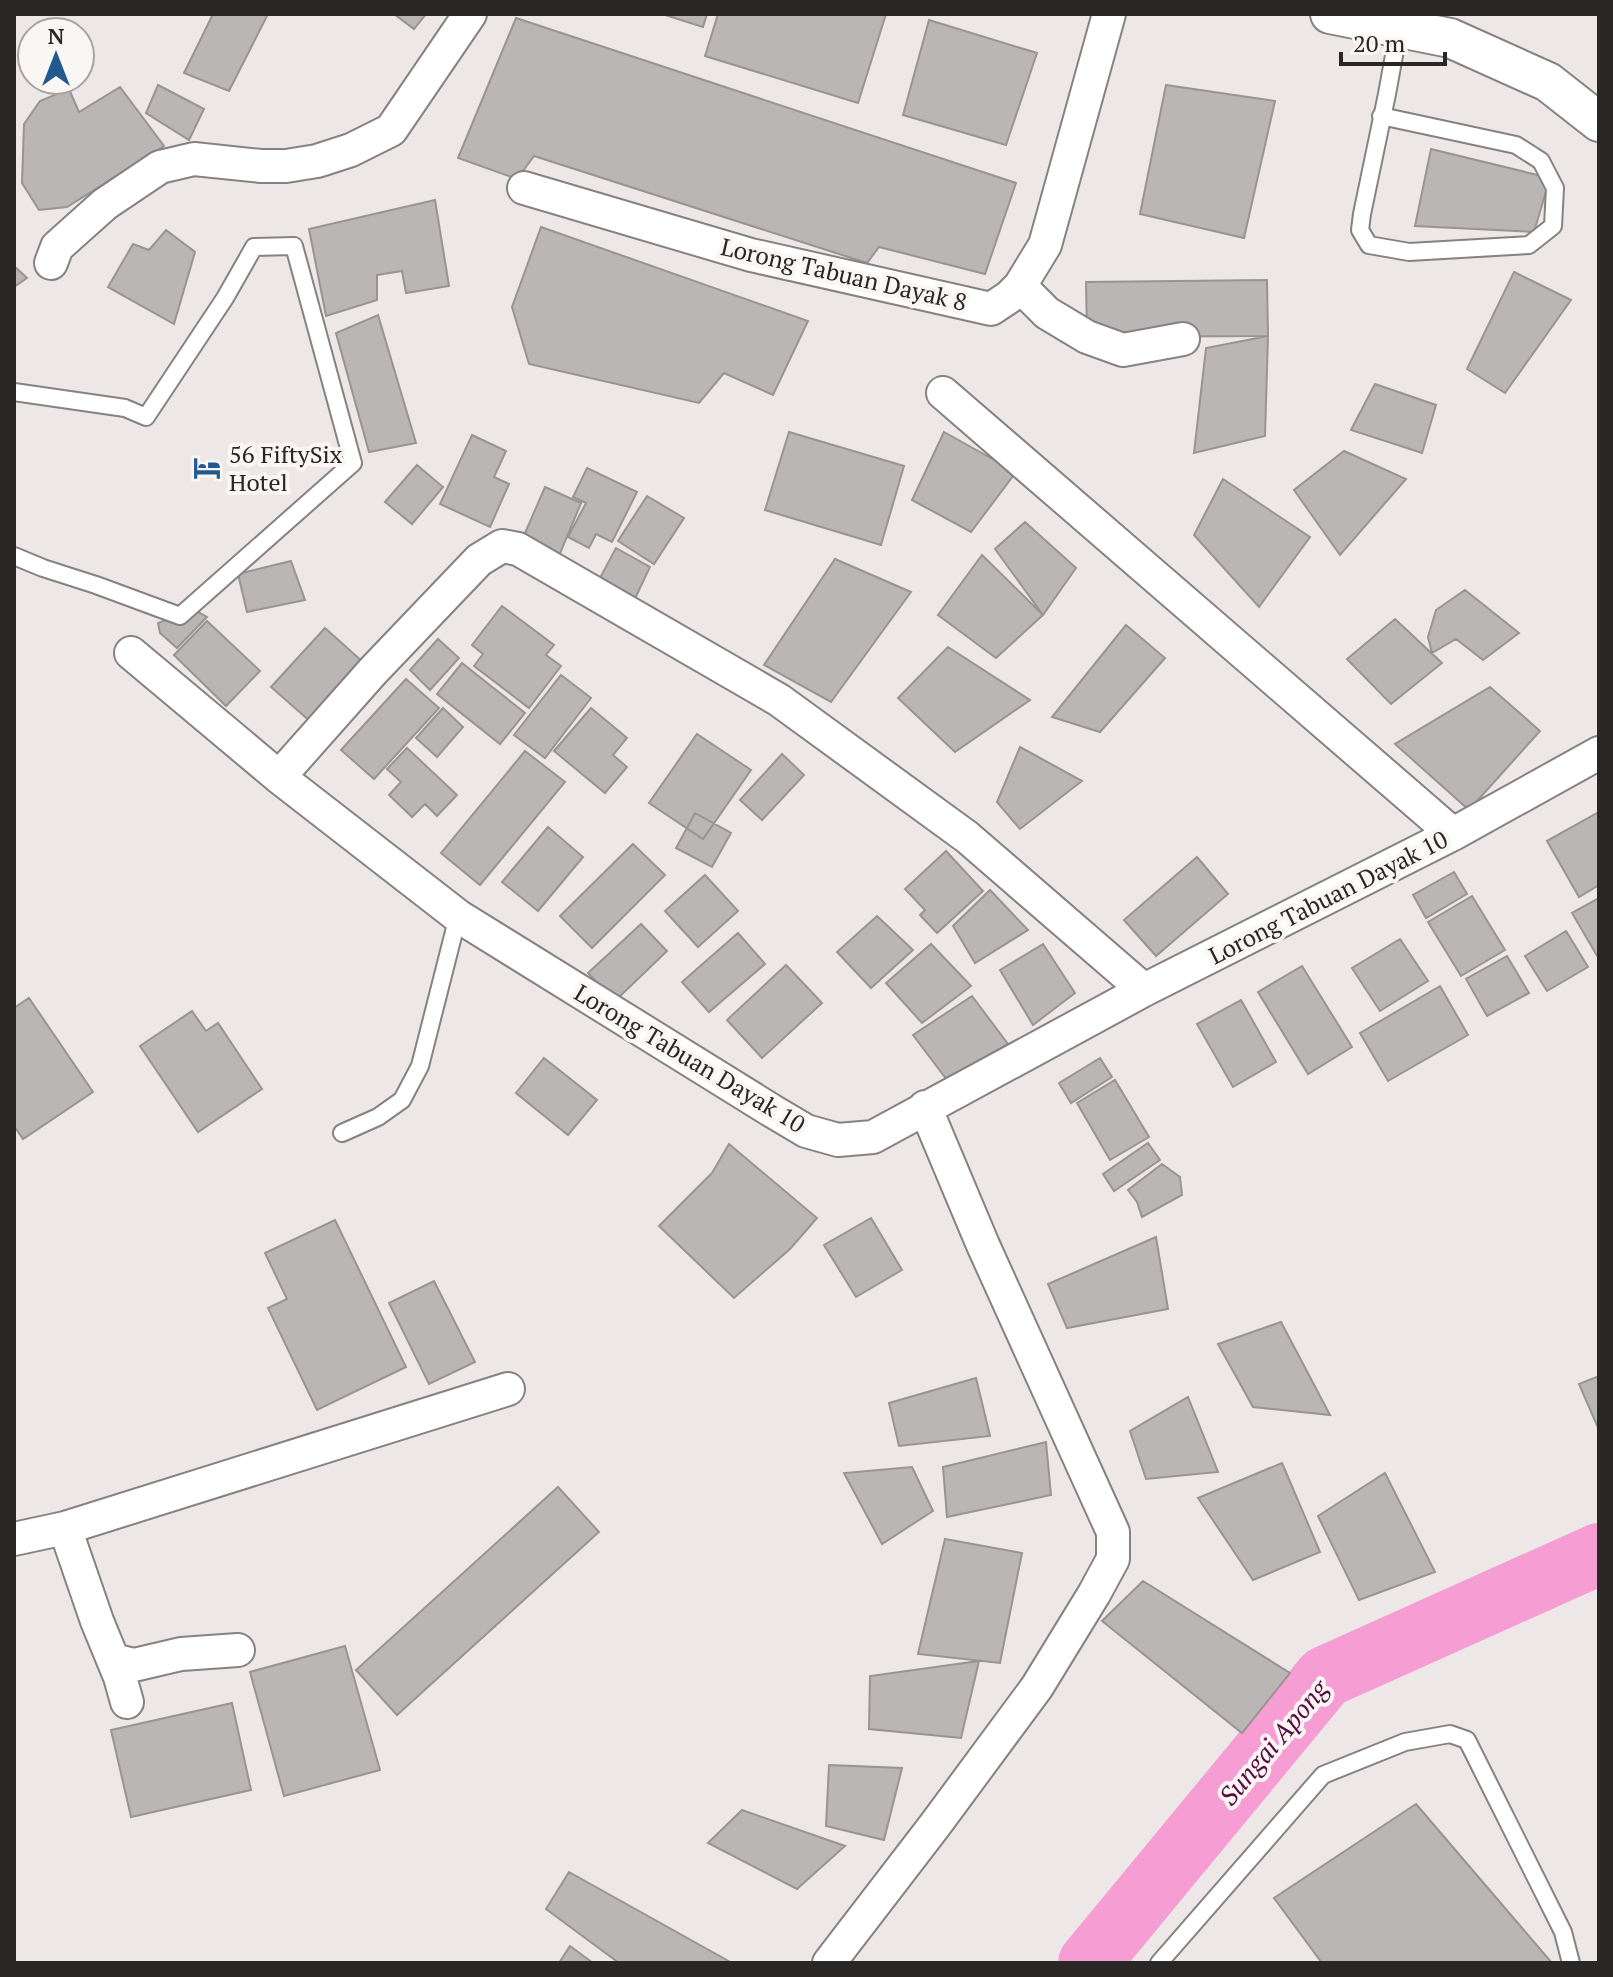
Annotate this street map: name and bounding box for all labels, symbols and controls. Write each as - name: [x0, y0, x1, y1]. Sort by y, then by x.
- north arrow: [16, 16, 96, 96]
- scale bar: [1341, 16, 1445, 66]
- text: N: [48, 21, 65, 50]
- text: 20 m: [1353, 27, 1405, 59]
- street label: Lorong Tabuan Dayak 8: [718, 230, 970, 318]
- place label: 56 FiftySix Hotel: [229, 438, 343, 498]
- hotel icon: 56 FiftySix Hotel: [192, 453, 222, 483]
- street label: Lorong Tabuan Dayak 10: [1203, 823, 1453, 971]
- street label: Lorong Tabuan Dayak 10: [569, 976, 811, 1140]
- water label: Sungai Apong: [1211, 1671, 1336, 1812]

